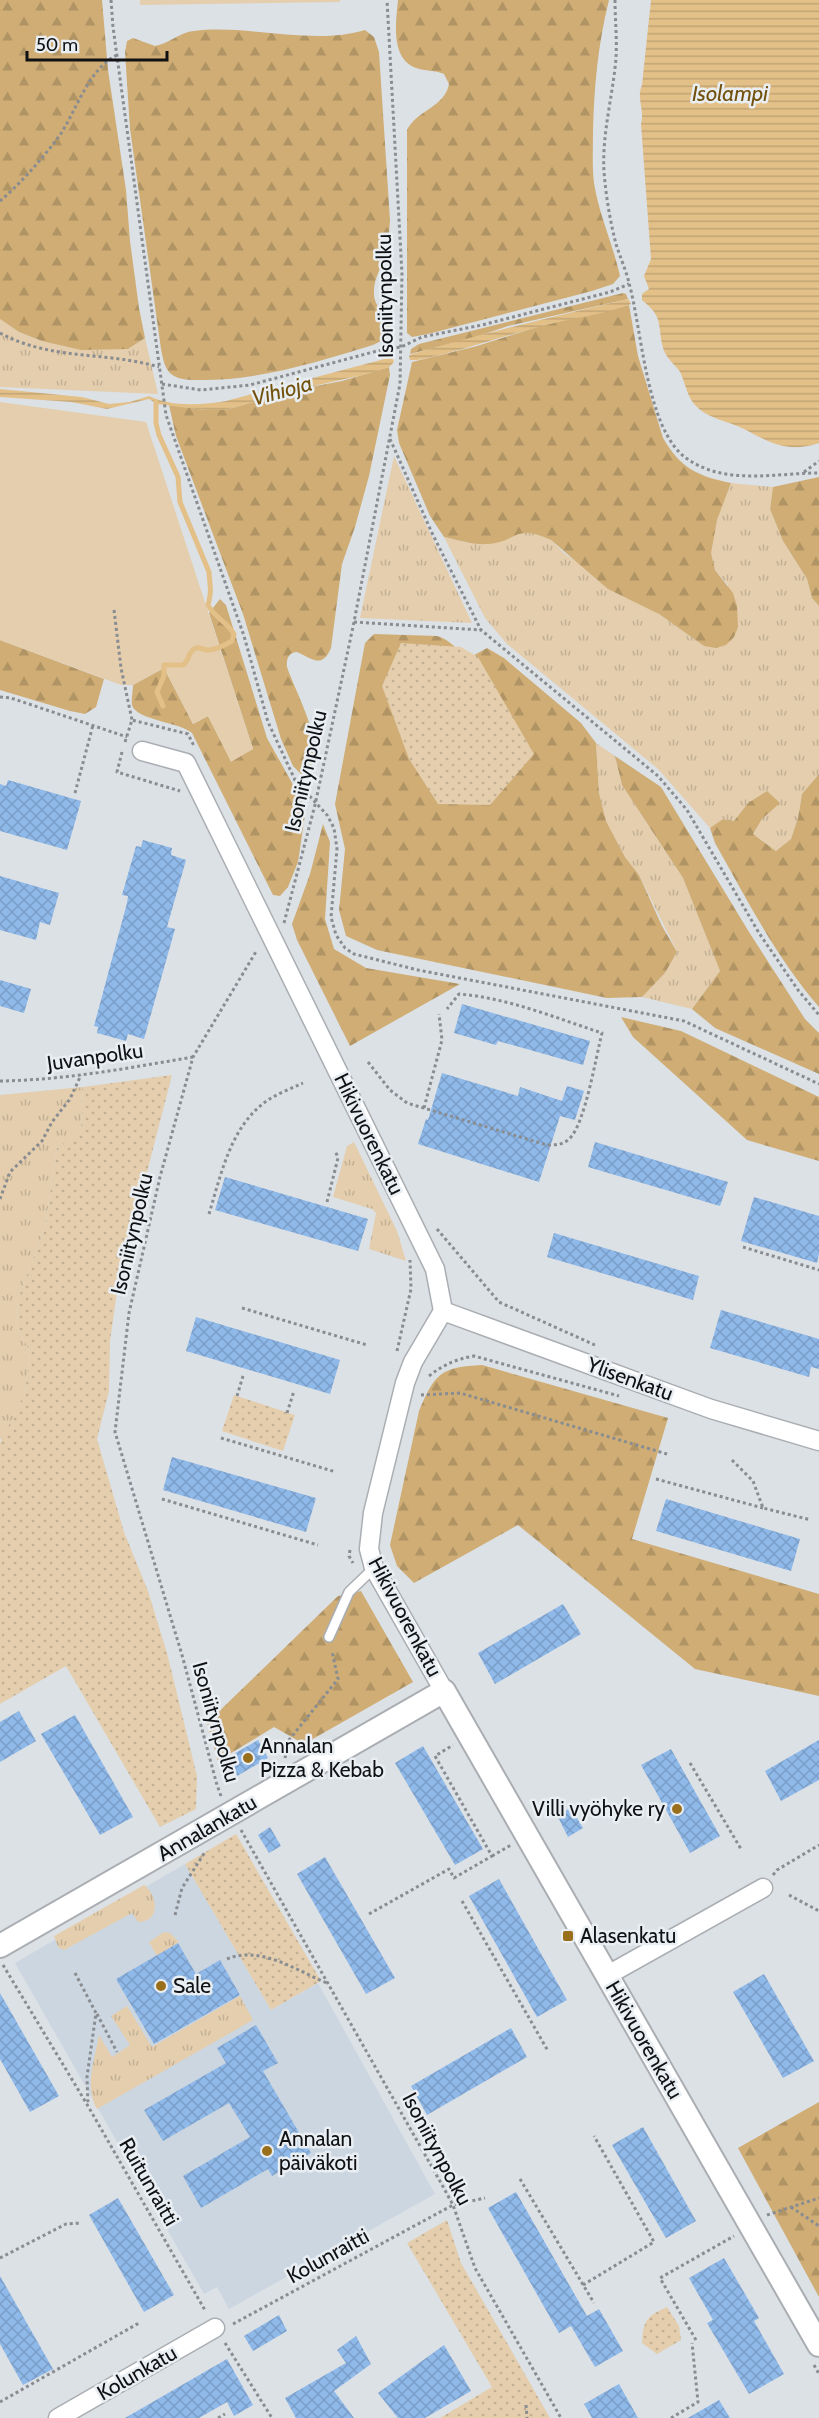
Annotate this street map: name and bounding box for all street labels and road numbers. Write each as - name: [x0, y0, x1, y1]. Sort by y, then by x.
- street label: Isoniitynpolku: [371, 234, 398, 358]
- street label: Isoniitynpolku: [279, 708, 332, 834]
- street label: Juvanpolku: [44, 1037, 145, 1076]
- street label: Hikivuorenkatu: [329, 1069, 410, 1199]
- street label: Isoniitynpolku: [105, 1171, 158, 1297]
- street label: Ylisenkatu: [583, 1351, 677, 1406]
- street label: Hikivuorenkatu: [363, 1553, 447, 1681]
- street label: Isoniitynpolku: [187, 1659, 246, 1785]
- street label: Annalankatu: [153, 1789, 261, 1866]
- street label: Hikivuorenkatu: [601, 1976, 688, 2103]
- street label: Isoniitynpolku: [397, 2088, 478, 2209]
- street label: Ruitunraitti: [114, 2133, 185, 2230]
- street label: Kolunraitti: [282, 2223, 373, 2288]
- street label: Kolunkatu: [93, 2340, 181, 2405]

